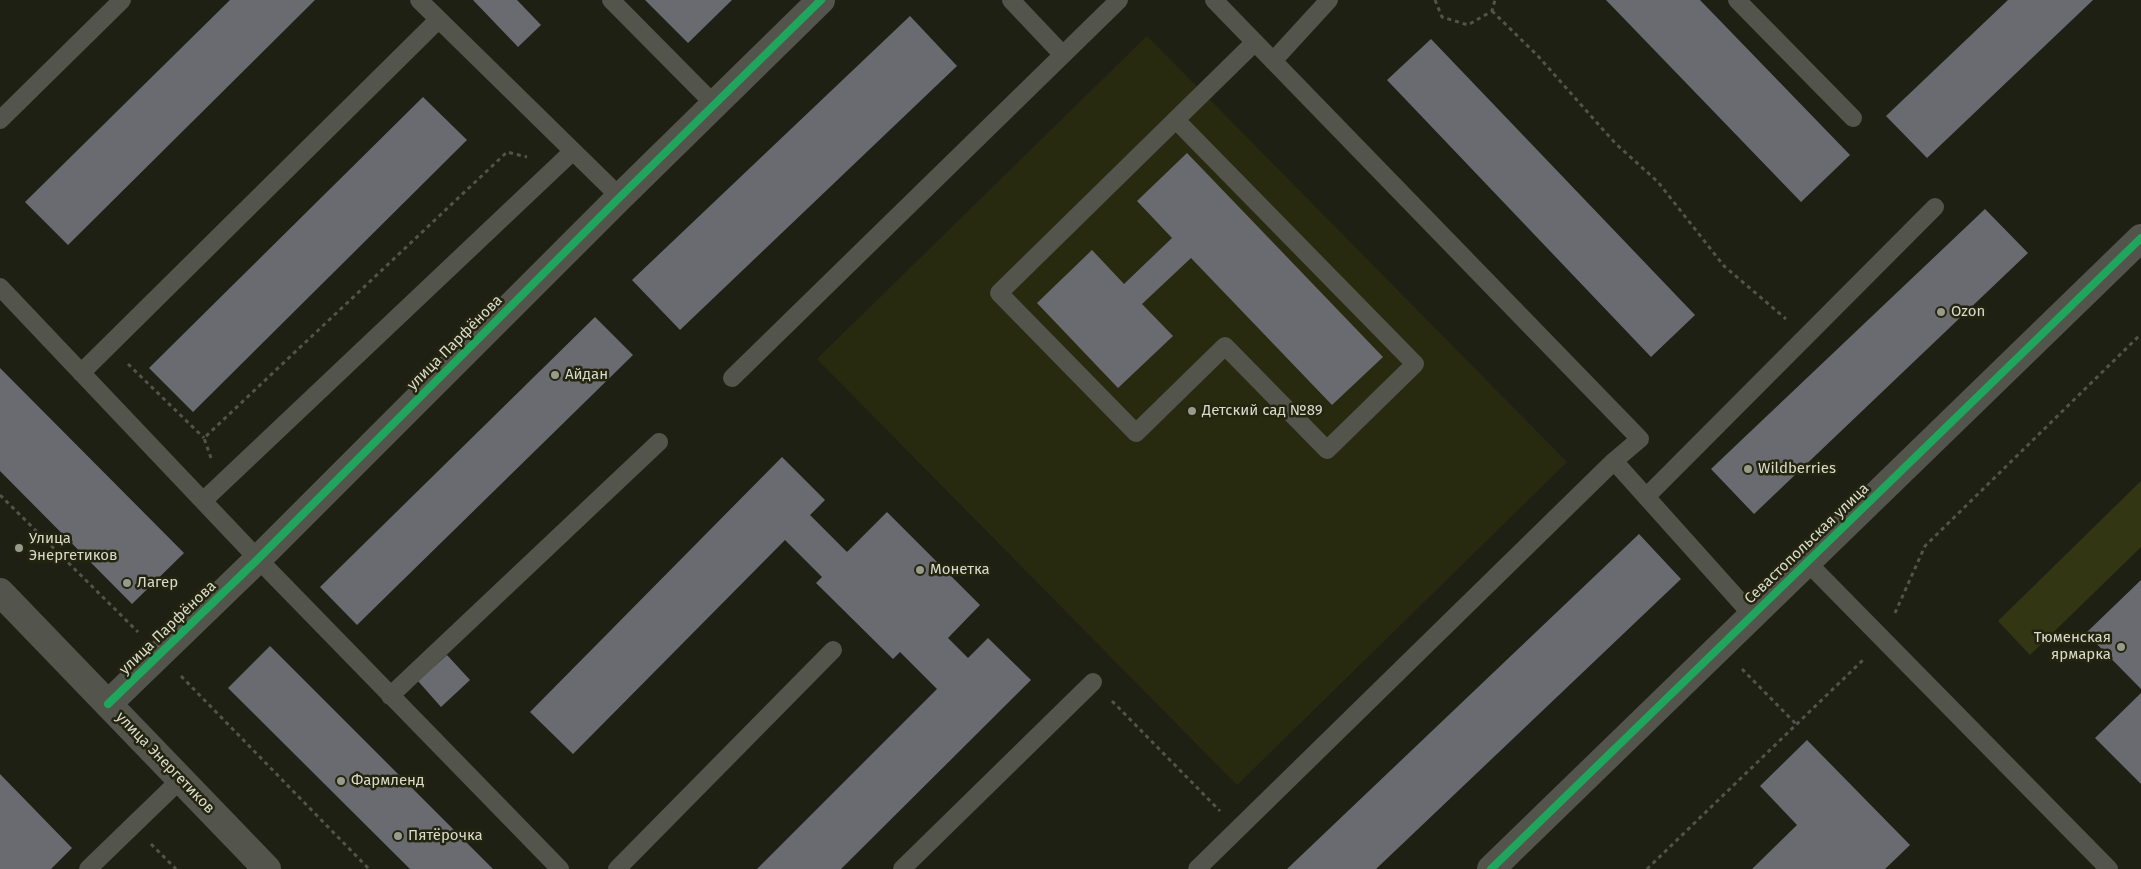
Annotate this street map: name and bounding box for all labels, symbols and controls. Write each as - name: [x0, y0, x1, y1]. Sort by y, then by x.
- street label: улица Парфёнова: [404, 292, 506, 394]
- place label: Ozon: [1951, 303, 1985, 321]
- marker: Ozon: [1935, 306, 1947, 318]
- place label: Айдан: [565, 366, 608, 384]
- marker: Айдан: [549, 369, 561, 381]
- place label: Детский сад №89: [1202, 402, 1323, 420]
- marker: Детский сад №89: [1186, 405, 1198, 417]
- place label: Wildberries: [1758, 460, 1836, 478]
- marker: Wildberries: [1742, 463, 1754, 475]
- street label: Севастопольская улица: [1741, 480, 1873, 608]
- place label: Улица Энергетиков: [29, 530, 118, 565]
- marker: Улица Энергетиков: [13, 542, 25, 554]
- place label: Монетка: [930, 561, 990, 579]
- marker: Монетка: [914, 564, 926, 576]
- place label: Лагер: [137, 574, 178, 592]
- street label: улица Парфёнова: [116, 577, 220, 679]
- marker: Лагер: [121, 577, 133, 589]
- place label: Тюменская ярмарка: [2034, 629, 2111, 664]
- marker: Тюменская ярмарка: [2115, 641, 2127, 653]
- street label: улица Энергетиков: [112, 708, 218, 818]
- place label: Фармленд: [351, 772, 424, 790]
- marker: Фармленд: [335, 775, 347, 787]
- place label: Пятёрочка: [408, 827, 483, 845]
- marker: Пятёрочка: [392, 830, 404, 842]

